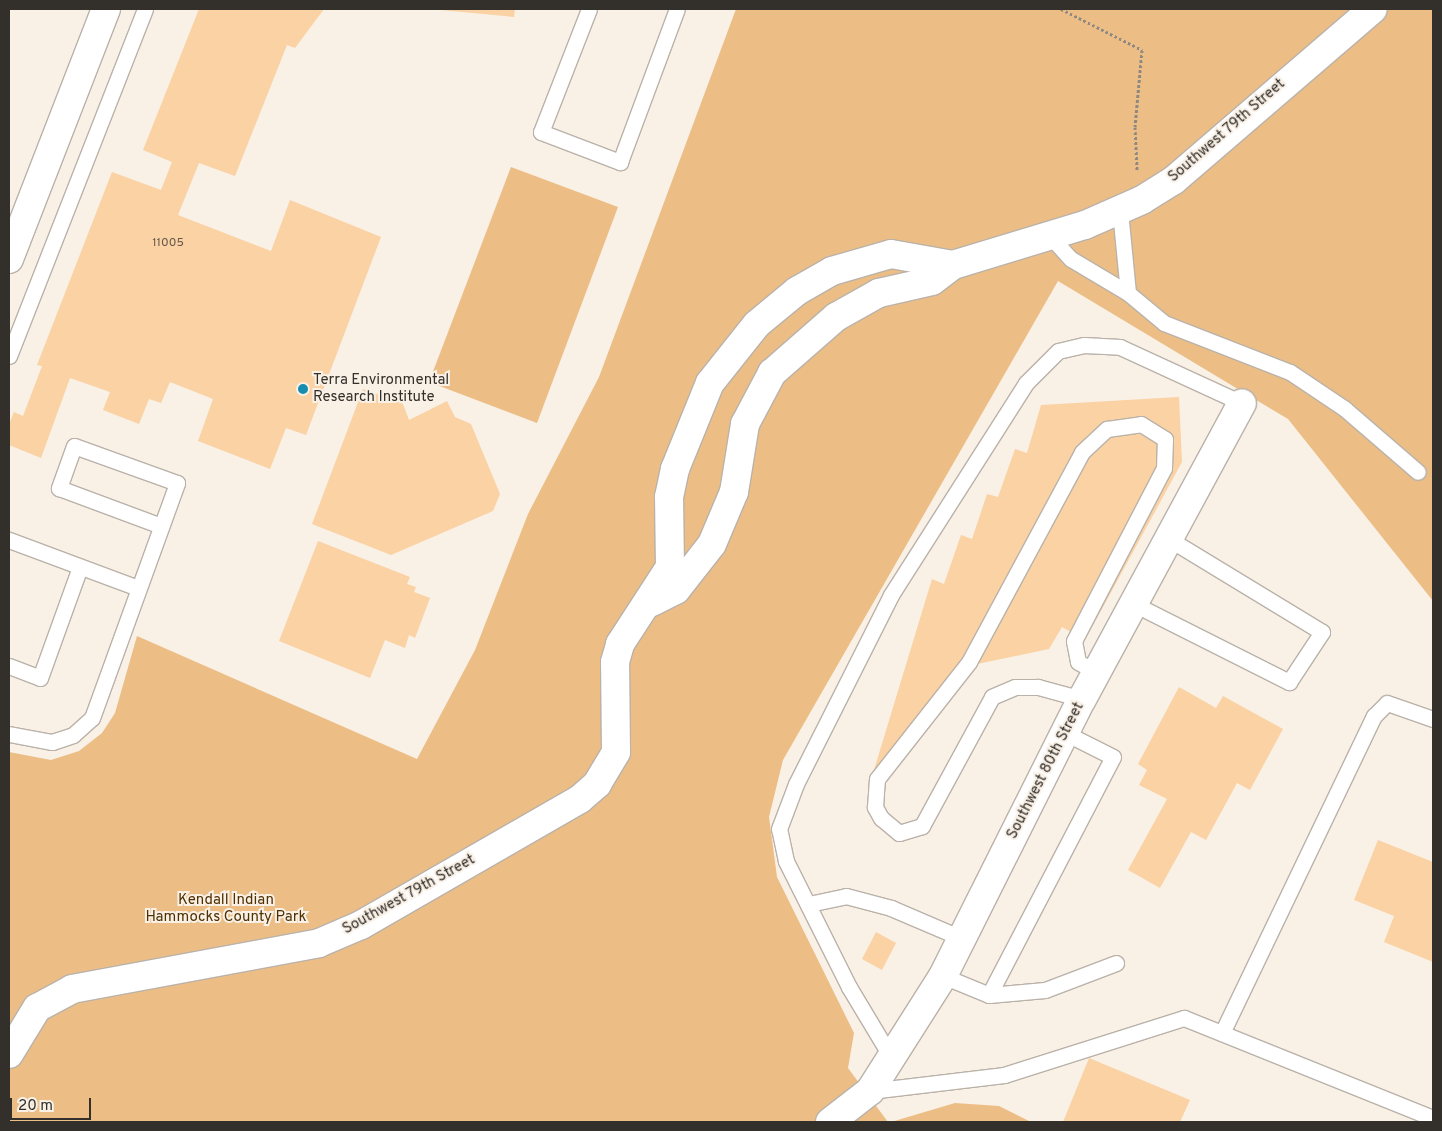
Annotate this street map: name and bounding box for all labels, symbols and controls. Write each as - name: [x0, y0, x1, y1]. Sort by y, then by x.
- street label: Southwest 79th Street: [1165, 75, 1289, 187]
- house number: 11005: [152, 237, 184, 251]
- place label: Terra Environmental Research Institute: [313, 371, 449, 406]
- marker: Terra Environmental Research Institute: [297, 383, 309, 395]
- street label: Southwest 80th Street: [1004, 700, 1088, 842]
- street label: Southwest 79th Street: [339, 851, 479, 939]
- park label: Kendall Indian Hammocks County Park: [145, 891, 307, 926]
- scale bar: [12, 1088, 94, 1120]
- text: 20 m: [18, 1097, 53, 1116]

